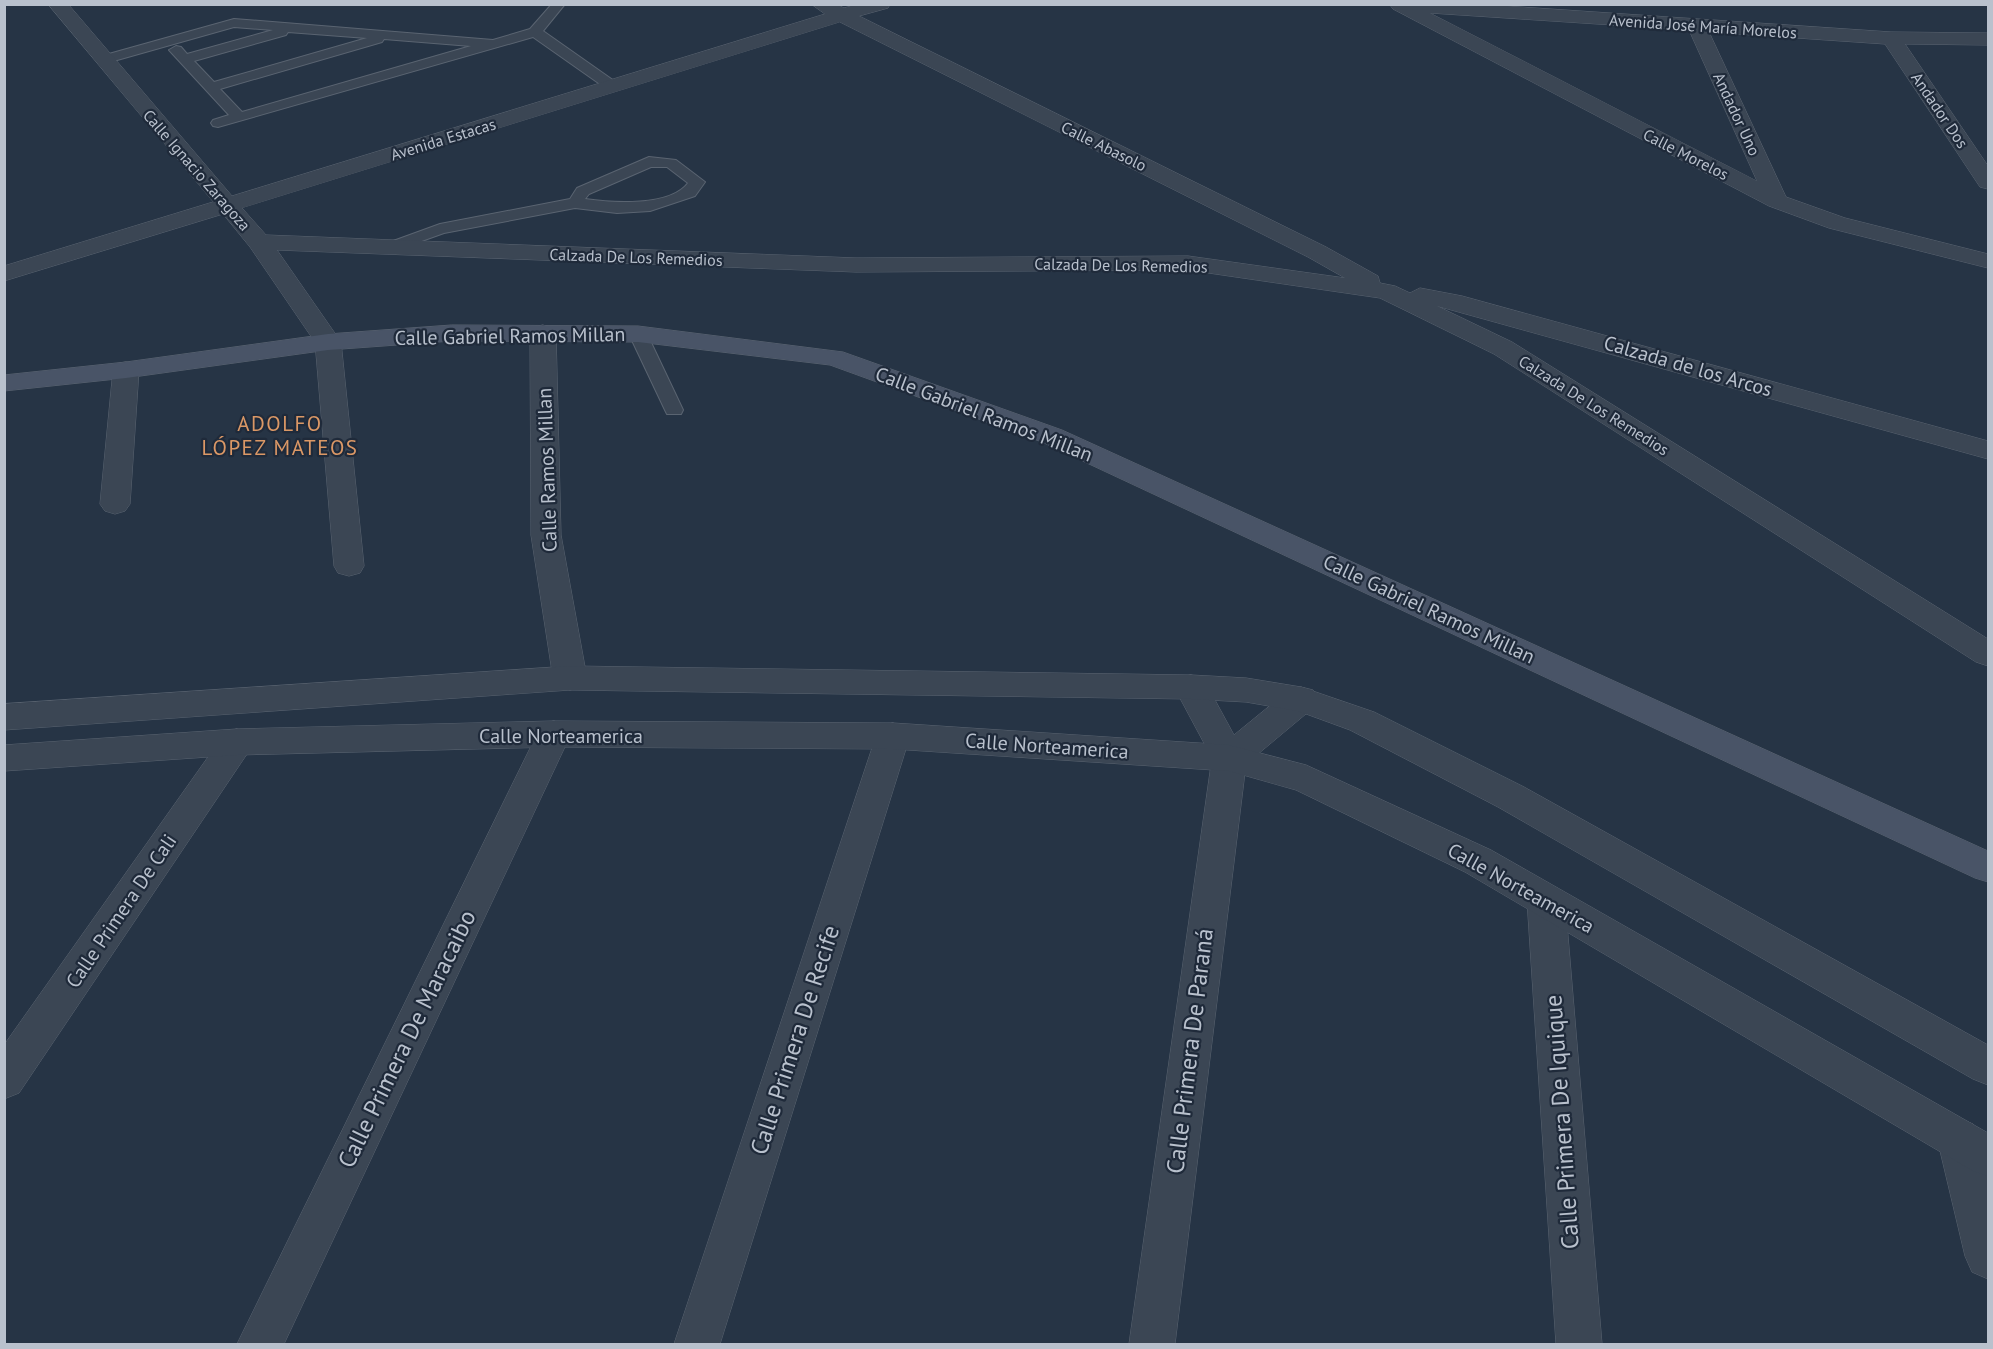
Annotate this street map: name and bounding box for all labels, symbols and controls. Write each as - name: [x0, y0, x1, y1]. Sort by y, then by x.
- street label: Avenida José María Morelos: [1609, 9, 1798, 43]
- street label: Andador Dos: [1907, 68, 1973, 152]
- street label: Andador Uno: [1709, 69, 1765, 159]
- street label: Calle Ignacio Zaragoza: [139, 105, 255, 235]
- street label: Avenida Estacas: [388, 113, 498, 164]
- street label: Calle Abasolo: [1058, 117, 1150, 175]
- street label: Calle Morelos: [1640, 124, 1732, 184]
- street label: Calzada De Los Remedios: [549, 244, 723, 270]
- street label: Calzada De Los Remedios: [1034, 253, 1208, 277]
- street label: Calle Gabriel Ramos Millan: [394, 321, 626, 351]
- street label: Calzada de los Arcos: [1601, 330, 1775, 402]
- street label: Calzada De Los Remedios: [1515, 351, 1673, 460]
- street label: Calle Gabriel Ramos Millan: [872, 361, 1096, 467]
- street label: Calle Ramos Millan: [531, 387, 563, 553]
- district label: ADOLFO LÓPEZ MATEOS: [202, 410, 358, 461]
- street label: Calle Gabriel Ramos Millan: [1319, 548, 1539, 670]
- street label: Calle Norteamerica: [479, 723, 643, 749]
- street label: Calle Norteamerica: [964, 727, 1130, 765]
- street label: Calle Primera De Cali: [60, 829, 182, 993]
- street label: Calle Norteamerica: [1443, 837, 1599, 939]
- street label: Calle Primera De Maracaibo: [331, 905, 483, 1173]
- street label: Calle Primera De Recife: [743, 921, 846, 1158]
- street label: Calle Primera De Paraná: [1159, 926, 1220, 1175]
- street label: Calle Primera De Iquique: [1537, 994, 1586, 1250]

